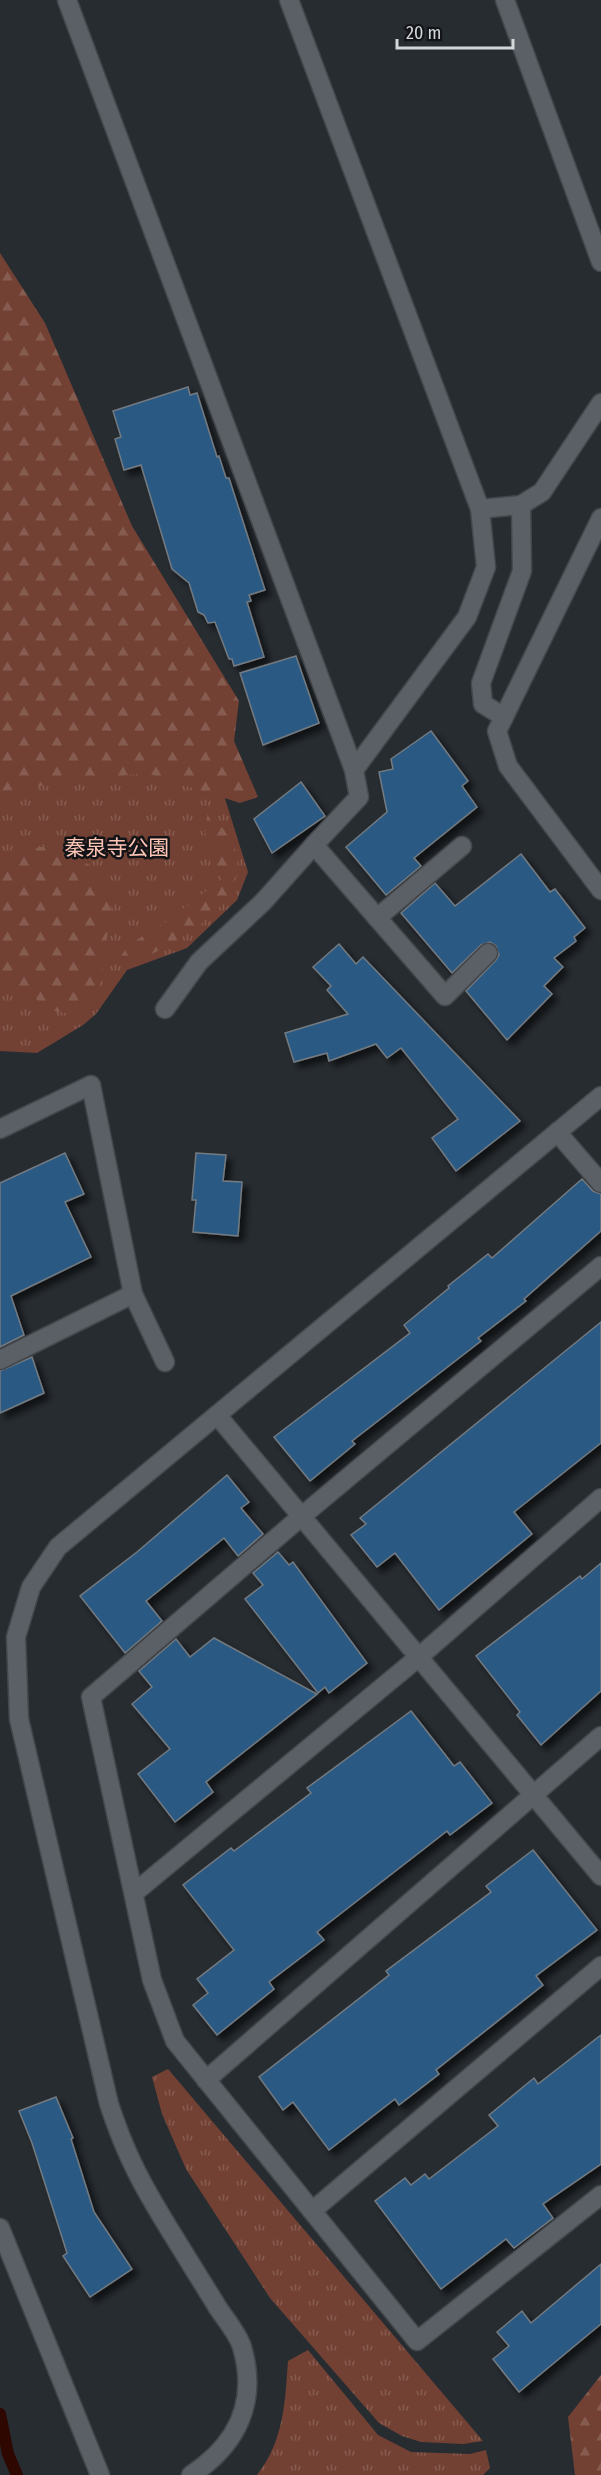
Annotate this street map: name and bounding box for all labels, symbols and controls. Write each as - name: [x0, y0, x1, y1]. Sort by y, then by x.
- scale bar: [397, 12, 512, 50]
- text: 20 m: [406, 22, 441, 44]
- park label: 秦泉寺公園: [65, 835, 170, 861]

